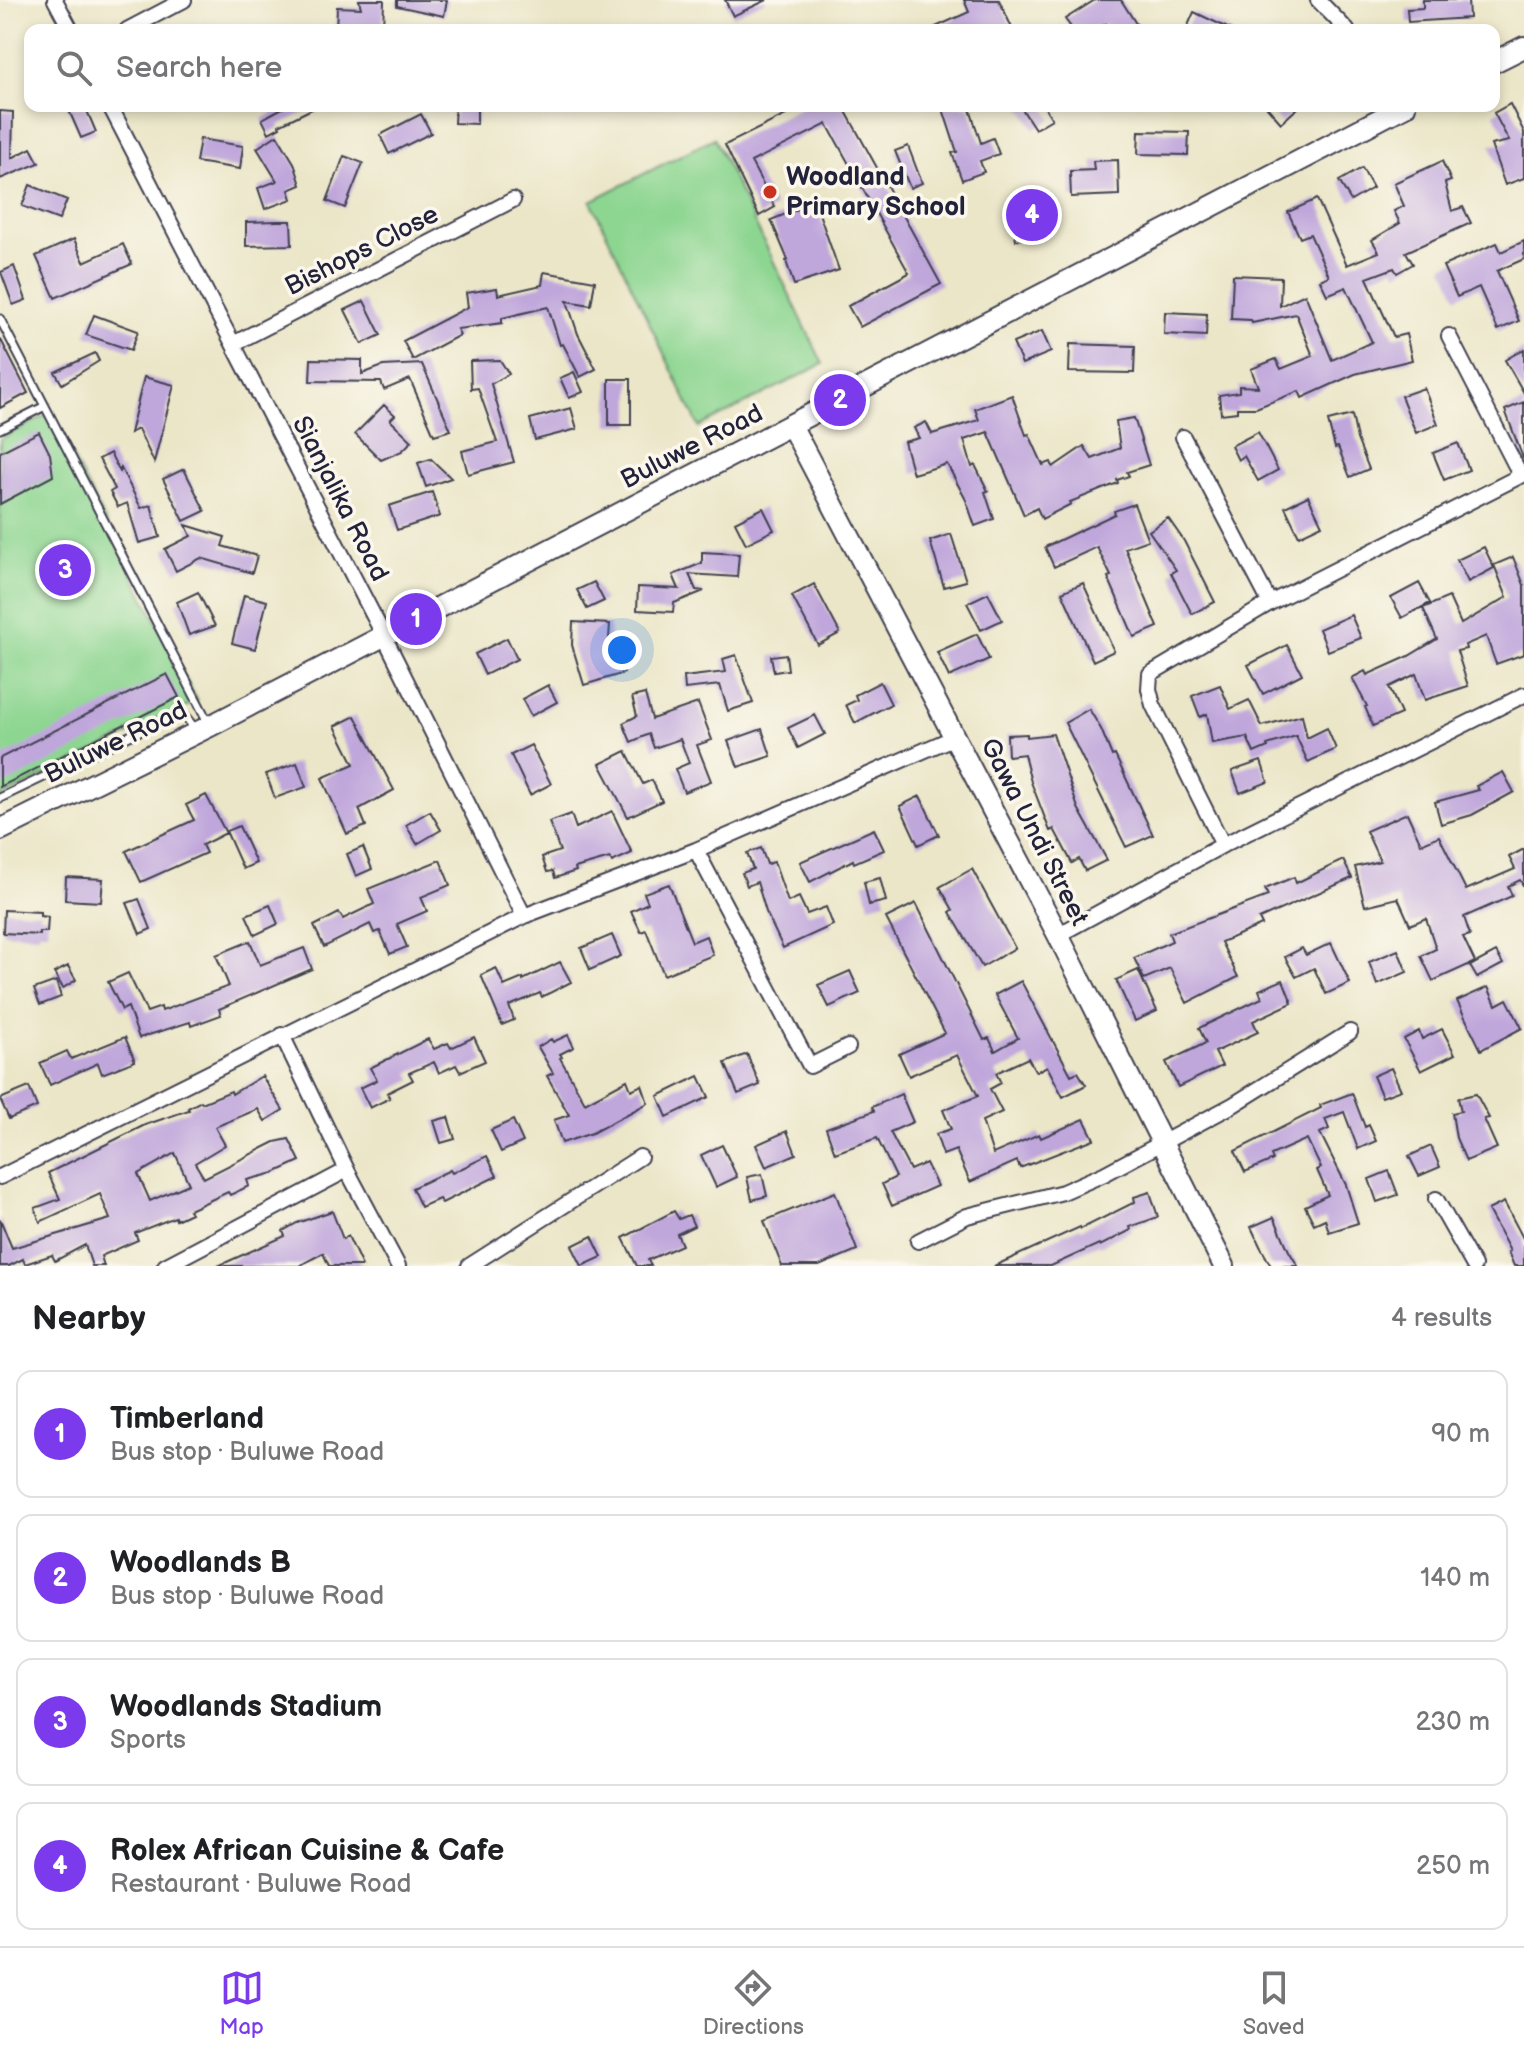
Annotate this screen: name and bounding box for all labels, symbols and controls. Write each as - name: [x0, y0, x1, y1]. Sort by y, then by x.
- search box: [24, 24, 1500, 112]
- icon: search: [52, 46, 96, 90]
- text: Search here: [116, 50, 282, 86]
- place label: Woodland Primary School: [786, 162, 966, 223]
- marker: Woodland Primary School: [761, 183, 779, 201]
- pin: 4: [1006, 185, 1058, 245]
- street label: Bishops Close: [280, 199, 444, 303]
- pin: 2: [814, 370, 866, 430]
- street label: Buluwe Road: [616, 398, 768, 496]
- street label: Sianjalika Road: [285, 411, 395, 587]
- pin: 3: [39, 540, 91, 600]
- pin: 1: [390, 589, 442, 649]
- your location: [602, 630, 642, 670]
- street label: Buluwe Road: [39, 695, 193, 791]
- street label: Gawa Undi Street: [973, 733, 1095, 931]
- text: Nearby: [32, 1298, 146, 1339]
- text: 4 results: [1391, 1303, 1492, 1334]
- text: Timberland: [110, 1401, 264, 1437]
- text: 1: [55, 1419, 65, 1450]
- text: 90 m: [1431, 1419, 1490, 1450]
- text: Bus stop · Buluwe Road: [110, 1437, 384, 1468]
- text: Woodlands B: [110, 1545, 291, 1581]
- text: 2: [52, 1563, 68, 1594]
- text: 140 m: [1420, 1563, 1490, 1594]
- text: Bus stop · Buluwe Road: [110, 1581, 384, 1612]
- text: Woodlands Stadium: [110, 1689, 382, 1725]
- text: 3: [52, 1707, 68, 1738]
- text: 230 m: [1415, 1707, 1490, 1738]
- text: Sports: [110, 1725, 186, 1756]
- text: Rolex African Cuisine & Cafe: [110, 1833, 504, 1869]
- text: 4: [52, 1851, 68, 1882]
- text: 250 m: [1416, 1851, 1490, 1882]
- text: Restaurant · Buluwe Road: [110, 1869, 412, 1900]
- tab: Map: [219, 1966, 264, 2041]
- tab: Directions: [703, 1966, 804, 2041]
- tab: Saved: [1243, 1966, 1305, 2041]

